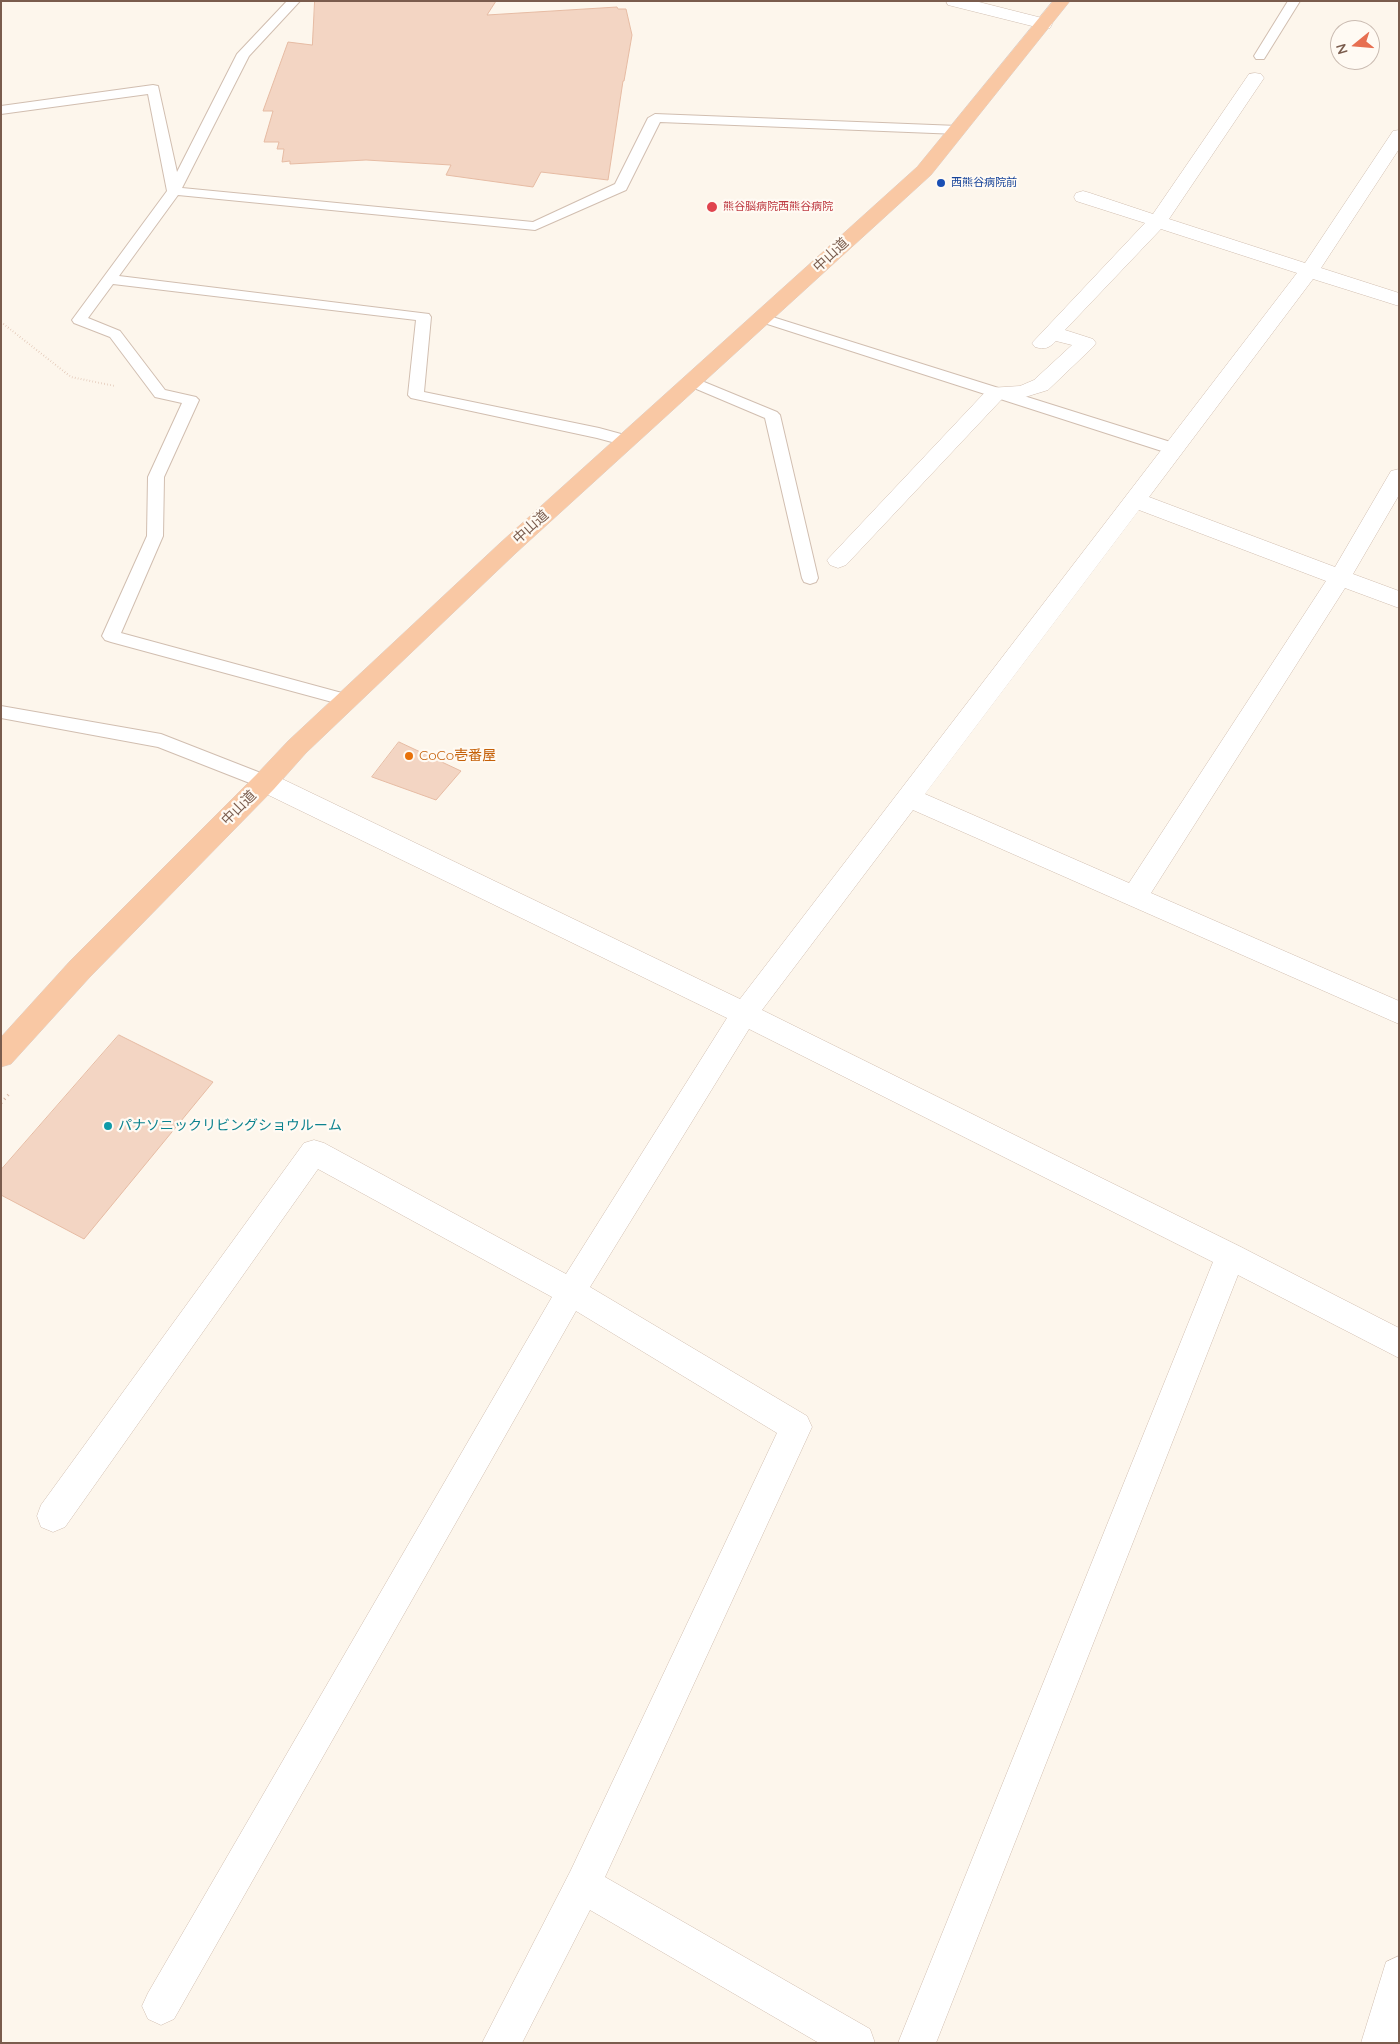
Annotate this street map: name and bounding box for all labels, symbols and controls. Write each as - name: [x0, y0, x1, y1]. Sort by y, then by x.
- north arrow: [1330, 20, 1380, 70]
- text: N: [1332, 42, 1352, 57]
- place label: 西熊谷病院前: [951, 176, 1017, 190]
- marker: 西熊谷病院前: [935, 177, 947, 189]
- marker: 熊谷脳病院西熊谷病院: [705, 200, 719, 214]
- place label: 熊谷脳病院西熊谷病院: [723, 200, 833, 214]
- street label: 中山道: [810, 235, 852, 275]
- street label: 中山道: [510, 507, 552, 547]
- place label: CoCo壱番屋: [419, 748, 496, 764]
- marker: CoCo壱番屋: [403, 750, 415, 762]
- street label: 中山道: [218, 787, 260, 829]
- place label: パナソニックリビングショウルーム: [118, 1118, 342, 1134]
- marker: パナソニックリビングショウルーム: [102, 1120, 114, 1132]

